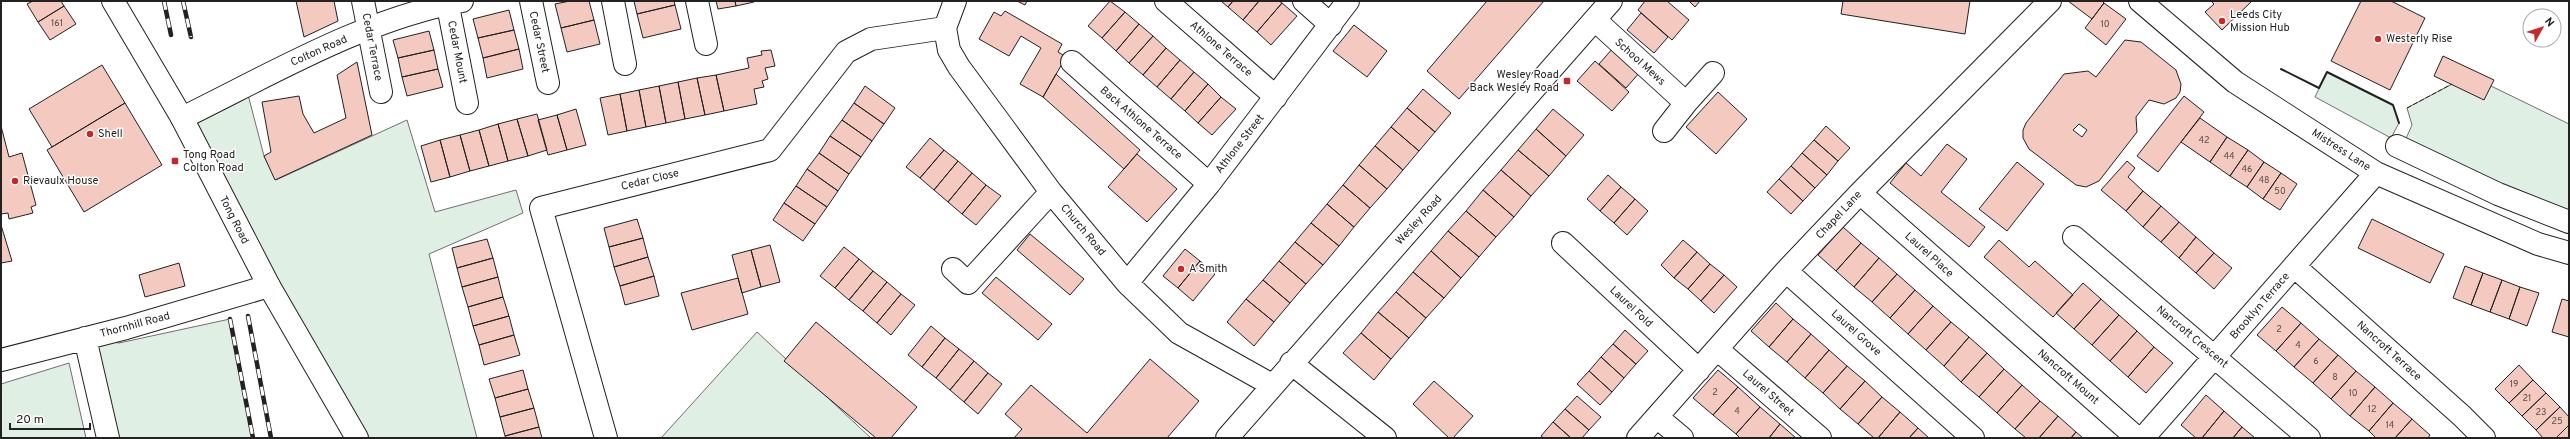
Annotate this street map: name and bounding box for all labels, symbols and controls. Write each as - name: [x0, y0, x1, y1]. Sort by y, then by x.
- place label: Leeds City Mission Hub: [2230, 8, 2290, 35]
- north arrow: [2522, 8, 2562, 48]
- street label: Cedar Street: [526, 10, 552, 74]
- street label: Cedar Terrace: [359, 12, 385, 82]
- text: N: [2541, 15, 2557, 30]
- marker: Leeds City Mission Hub: [2217, 16, 2227, 26]
- house number: 161: [51, 18, 63, 29]
- street label: Athlone Terrace: [1187, 18, 1255, 80]
- street label: Cedar Mount: [444, 19, 470, 85]
- house number: 10: [2100, 19, 2110, 30]
- street label: Colton Road: [288, 32, 350, 70]
- place label: Westerly Rise: [2386, 32, 2453, 46]
- marker: Westerly Rise: [2373, 34, 2383, 44]
- street label: School Mews: [1612, 35, 1668, 89]
- place label: Wesley Road Back Wesley Road: [1470, 68, 1559, 95]
- marker: Wesley Road Back Wesley Road: [1562, 76, 1572, 86]
- street label: Back Athlone Terrace: [1097, 83, 1185, 163]
- street label: Athlone Street: [1212, 111, 1268, 177]
- street label: Mistress Lane: [2309, 126, 2373, 174]
- place label: Shell: [98, 127, 123, 141]
- marker: Shell: [85, 129, 95, 139]
- house number: 42: [2198, 135, 2210, 146]
- place label: Tong Road Colton Road: [183, 148, 244, 175]
- house number: 44: [2223, 151, 2235, 162]
- marker: Tong Road Colton Road: [170, 156, 180, 166]
- house number: 46: [2242, 164, 2252, 175]
- street label: Cedar Close: [620, 166, 681, 194]
- place label: Rievaulx House: [23, 174, 98, 188]
- house number: 48: [2258, 175, 2270, 186]
- marker: Rievaulx House: [10, 176, 20, 186]
- house number: 50: [2274, 186, 2286, 197]
- street label: Chapel Lane: [1813, 188, 1865, 242]
- street label: Wesley Road: [1393, 192, 1445, 248]
- street label: Tong Road: [216, 194, 252, 246]
- street label: Church Road: [1057, 201, 1109, 259]
- street label: Laurel Place: [1902, 229, 1956, 281]
- place label: A Smith: [1189, 262, 1227, 276]
- marker: A Smith: [1176, 264, 1186, 274]
- street label: Brooklyn Terrace: [2227, 270, 2293, 342]
- street label: Laurel Fold: [1606, 283, 1656, 331]
- street label: Nancroft Crescent: [2153, 303, 2231, 371]
- street label: Laurel Grove: [1828, 307, 1884, 359]
- street label: Thornhill Road: [98, 309, 172, 341]
- street label: Nancroft Terrace: [2354, 318, 2424, 384]
- house number: 2: [2276, 324, 2282, 335]
- house number: 4: [2295, 340, 2301, 351]
- street label: Nancroft Mount: [2034, 346, 2102, 408]
- house number: 6: [2313, 356, 2319, 367]
- street label: Laurel Street: [1739, 367, 1797, 419]
- house number: 8: [2332, 372, 2338, 383]
- house number: 19: [2510, 379, 2518, 390]
- house number: 2: [1712, 387, 1718, 398]
- house number: 10: [2348, 388, 2358, 399]
- house number: 21: [2523, 393, 2531, 404]
- house number: 12: [2368, 404, 2376, 415]
- scale bar: [10, 405, 90, 431]
- house number: 4: [1734, 406, 1740, 417]
- house number: 23: [2536, 407, 2546, 418]
- text: 20 m: [16, 412, 44, 428]
- house number: 25: [2551, 416, 2563, 427]
- house number: 14: [2386, 420, 2395, 431]

